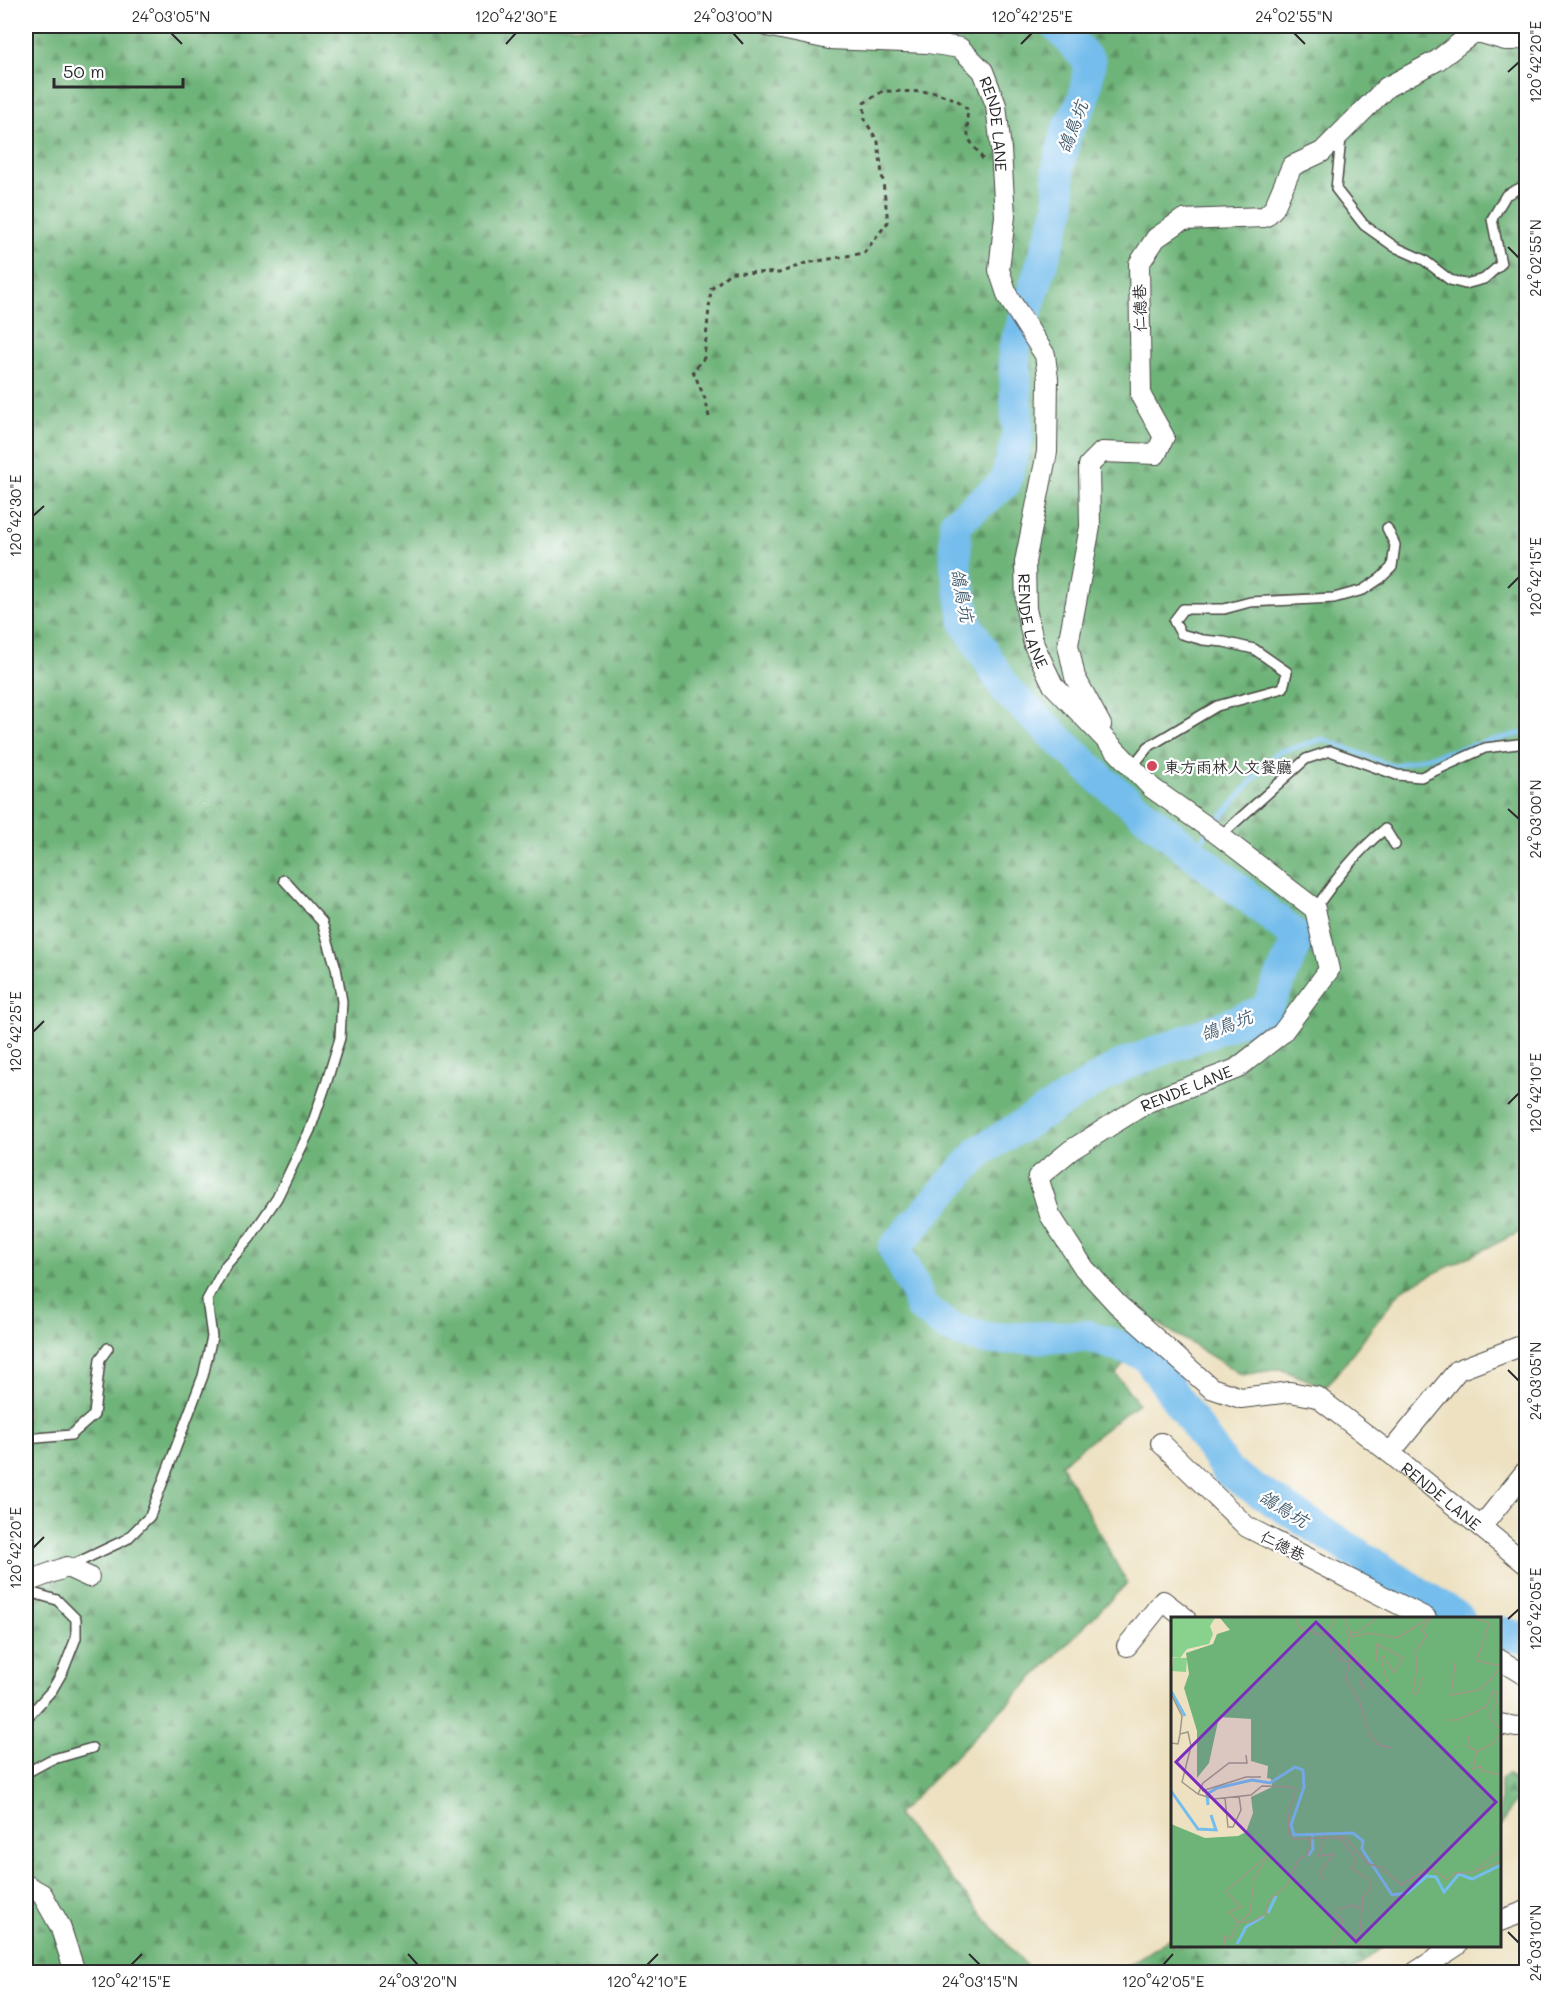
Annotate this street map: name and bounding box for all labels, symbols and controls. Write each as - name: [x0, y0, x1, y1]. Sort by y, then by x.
- text: 24°03'05"N: [132, 6, 210, 26]
- text: 120°42'30"E: [475, 6, 558, 26]
- text: 24°03'00"N: [693, 6, 773, 26]
- text: 120°42'25"E: [991, 6, 1073, 26]
- text: 24°02'55"N: [1255, 6, 1333, 26]
- text: 120°42'20"E: [1525, 21, 1545, 103]
- scale bar: [54, 51, 183, 89]
- text: 50 m: [63, 59, 105, 83]
- street label: RENDE LANE: [975, 73, 1013, 172]
- water label: 鴿鳥坑: [1051, 96, 1094, 157]
- text: 24°02'55"N: [1525, 219, 1545, 297]
- street label: 仁德巷: [1128, 284, 1150, 332]
- text: 120°42'30"E: [5, 474, 25, 557]
- text: 120°42'15"E: [1525, 537, 1545, 617]
- water label: 鴿鳥坑: [946, 566, 980, 626]
- street label: RENDE LANE: [1015, 573, 1054, 672]
- place label: 東方雨林人文餐廳: [1164, 756, 1292, 777]
- marker: 東方雨林人文餐廳: [1145, 759, 1159, 773]
- text: 24°03'00"N: [1525, 779, 1545, 859]
- text: 120°42'25"E: [5, 991, 25, 1073]
- water label: 鴿鳥坑: [1196, 1003, 1257, 1046]
- text: 120°42'10"E: [1525, 1052, 1545, 1133]
- street label: RENDE LANE: [1137, 1060, 1235, 1116]
- text: 24°03'05"N: [1525, 1342, 1545, 1420]
- street label: RENDE LANE: [1397, 1456, 1486, 1534]
- water label: 鴿鳥坑: [1255, 1484, 1315, 1534]
- text: 120°42'20"E: [5, 1507, 25, 1589]
- street label: 仁德巷: [1257, 1525, 1309, 1565]
- text: 120°42'05"E: [1525, 1567, 1545, 1650]
- inset map: [1171, 1617, 1501, 1947]
- text: 24°03'10"N: [1525, 1905, 1545, 1981]
- text: 120°42'15"E: [91, 1971, 171, 1991]
- text: 24°03'20"N: [379, 1971, 457, 1991]
- text: 120°42'10"E: [607, 1971, 688, 1991]
- text: 24°03'15"N: [942, 1971, 1018, 1991]
- text: 120°42'05"E: [1122, 1971, 1205, 1991]

